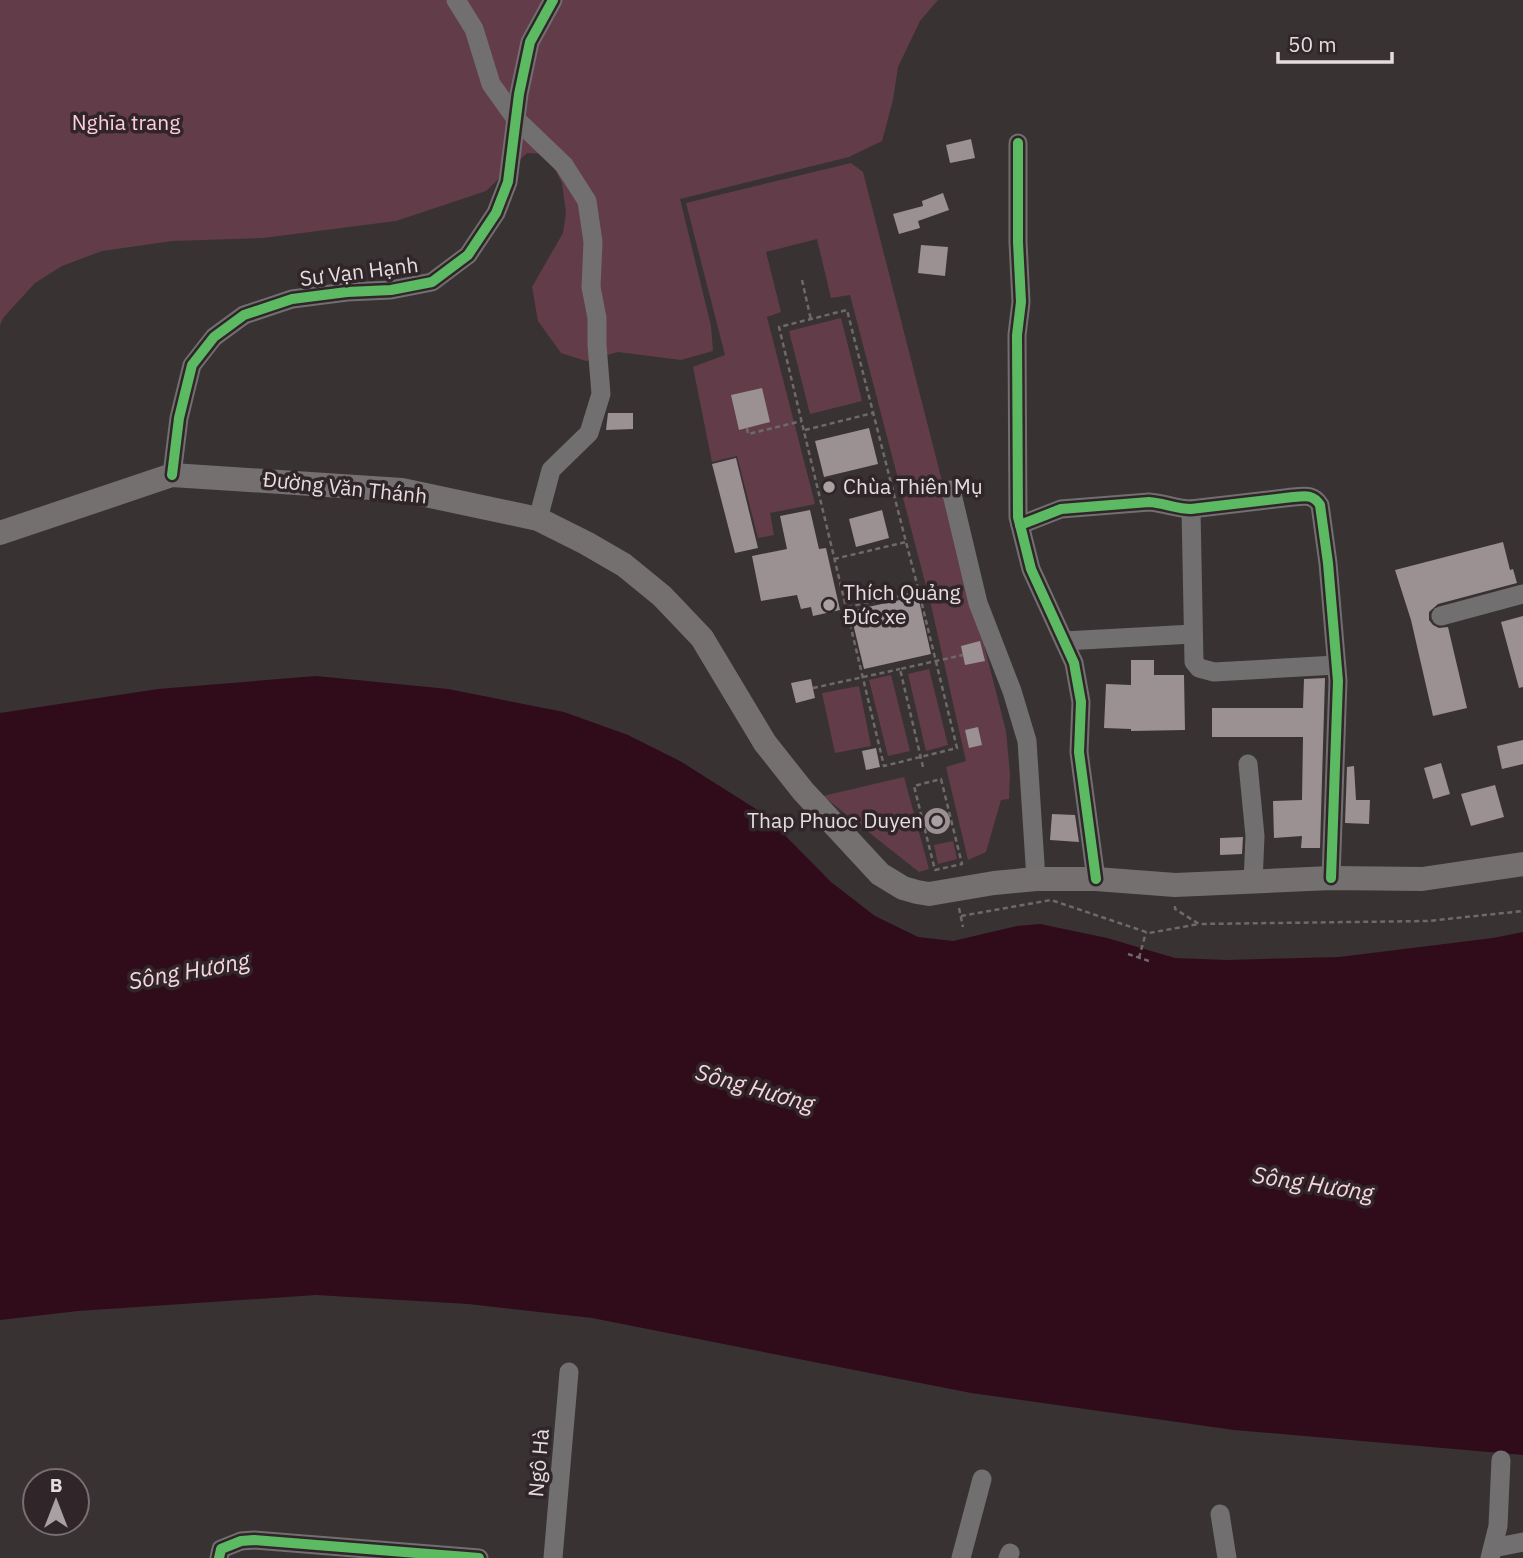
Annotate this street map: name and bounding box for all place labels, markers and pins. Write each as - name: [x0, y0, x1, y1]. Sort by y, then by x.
- place label: Chùa Thiên Mụ: [843, 472, 983, 500]
- marker: Chùa Thiên Mụ: [821, 479, 837, 495]
- place label: Thích Quảng Đức xe: [843, 578, 961, 630]
- marker: Thích Quảng Đức xe: [821, 597, 837, 613]
- place label: Thap Phuoc Duyen: [747, 806, 923, 834]
- marker: Thap Phuoc Duyen: [929, 813, 945, 829]

